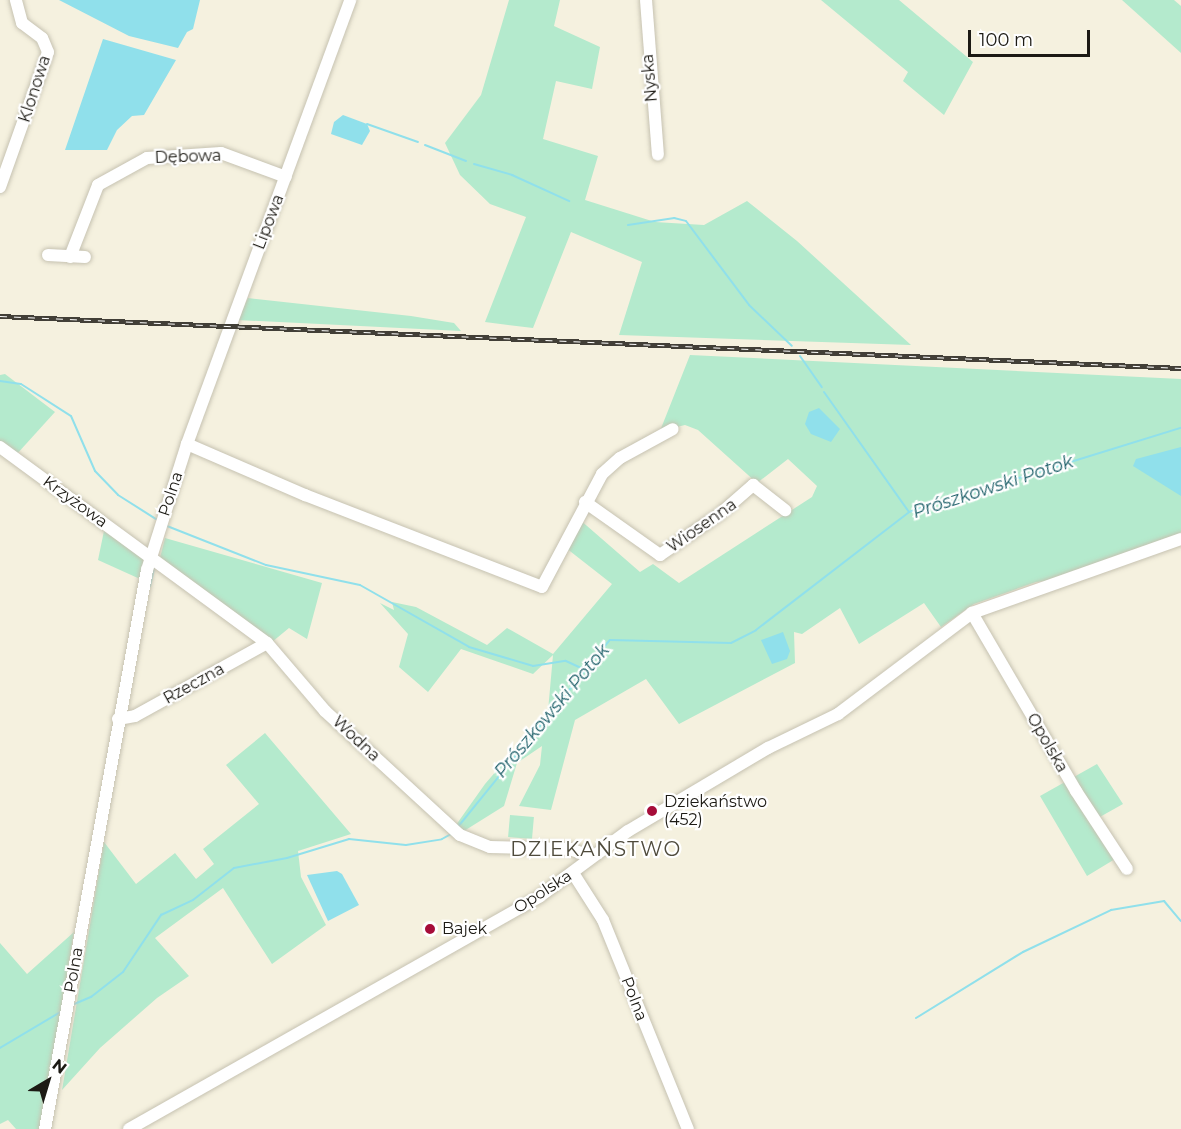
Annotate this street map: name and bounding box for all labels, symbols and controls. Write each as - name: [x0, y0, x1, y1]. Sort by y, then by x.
- scale bar: [971, 18, 1092, 56]
- text: 100 m: [979, 29, 1033, 51]
- street label: Klonowa: [15, 53, 55, 125]
- street label: Nyska: [638, 53, 662, 103]
- street label: Dębowa: [154, 146, 222, 168]
- street label: Lipowa: [250, 192, 288, 252]
- water label: Prószkowski Potok: [910, 451, 1076, 523]
- street label: Polna: [155, 469, 187, 519]
- street label: Krzyżowa: [39, 472, 111, 532]
- street label: Wiosenna: [664, 495, 740, 557]
- water label: Prószkowski Potok: [490, 640, 614, 782]
- street label: Rzeczna: [160, 659, 228, 709]
- street label: Opolska: [1022, 710, 1072, 776]
- street label: Wodna: [328, 712, 384, 766]
- place label: Dziekaństwo (452): [664, 792, 767, 830]
- marker: Dziekaństwo (452): [645, 804, 659, 818]
- district label: DZIEKAŃSTWO: [510, 837, 682, 861]
- street label: Opolska: [510, 866, 576, 918]
- place label: Bajek: [442, 919, 487, 939]
- marker: Bajek: [423, 922, 437, 936]
- street label: Polna: [61, 946, 87, 994]
- street label: Polna: [617, 974, 651, 1024]
- north arrow: [18, 1051, 78, 1111]
- text: N: [48, 1055, 70, 1078]

